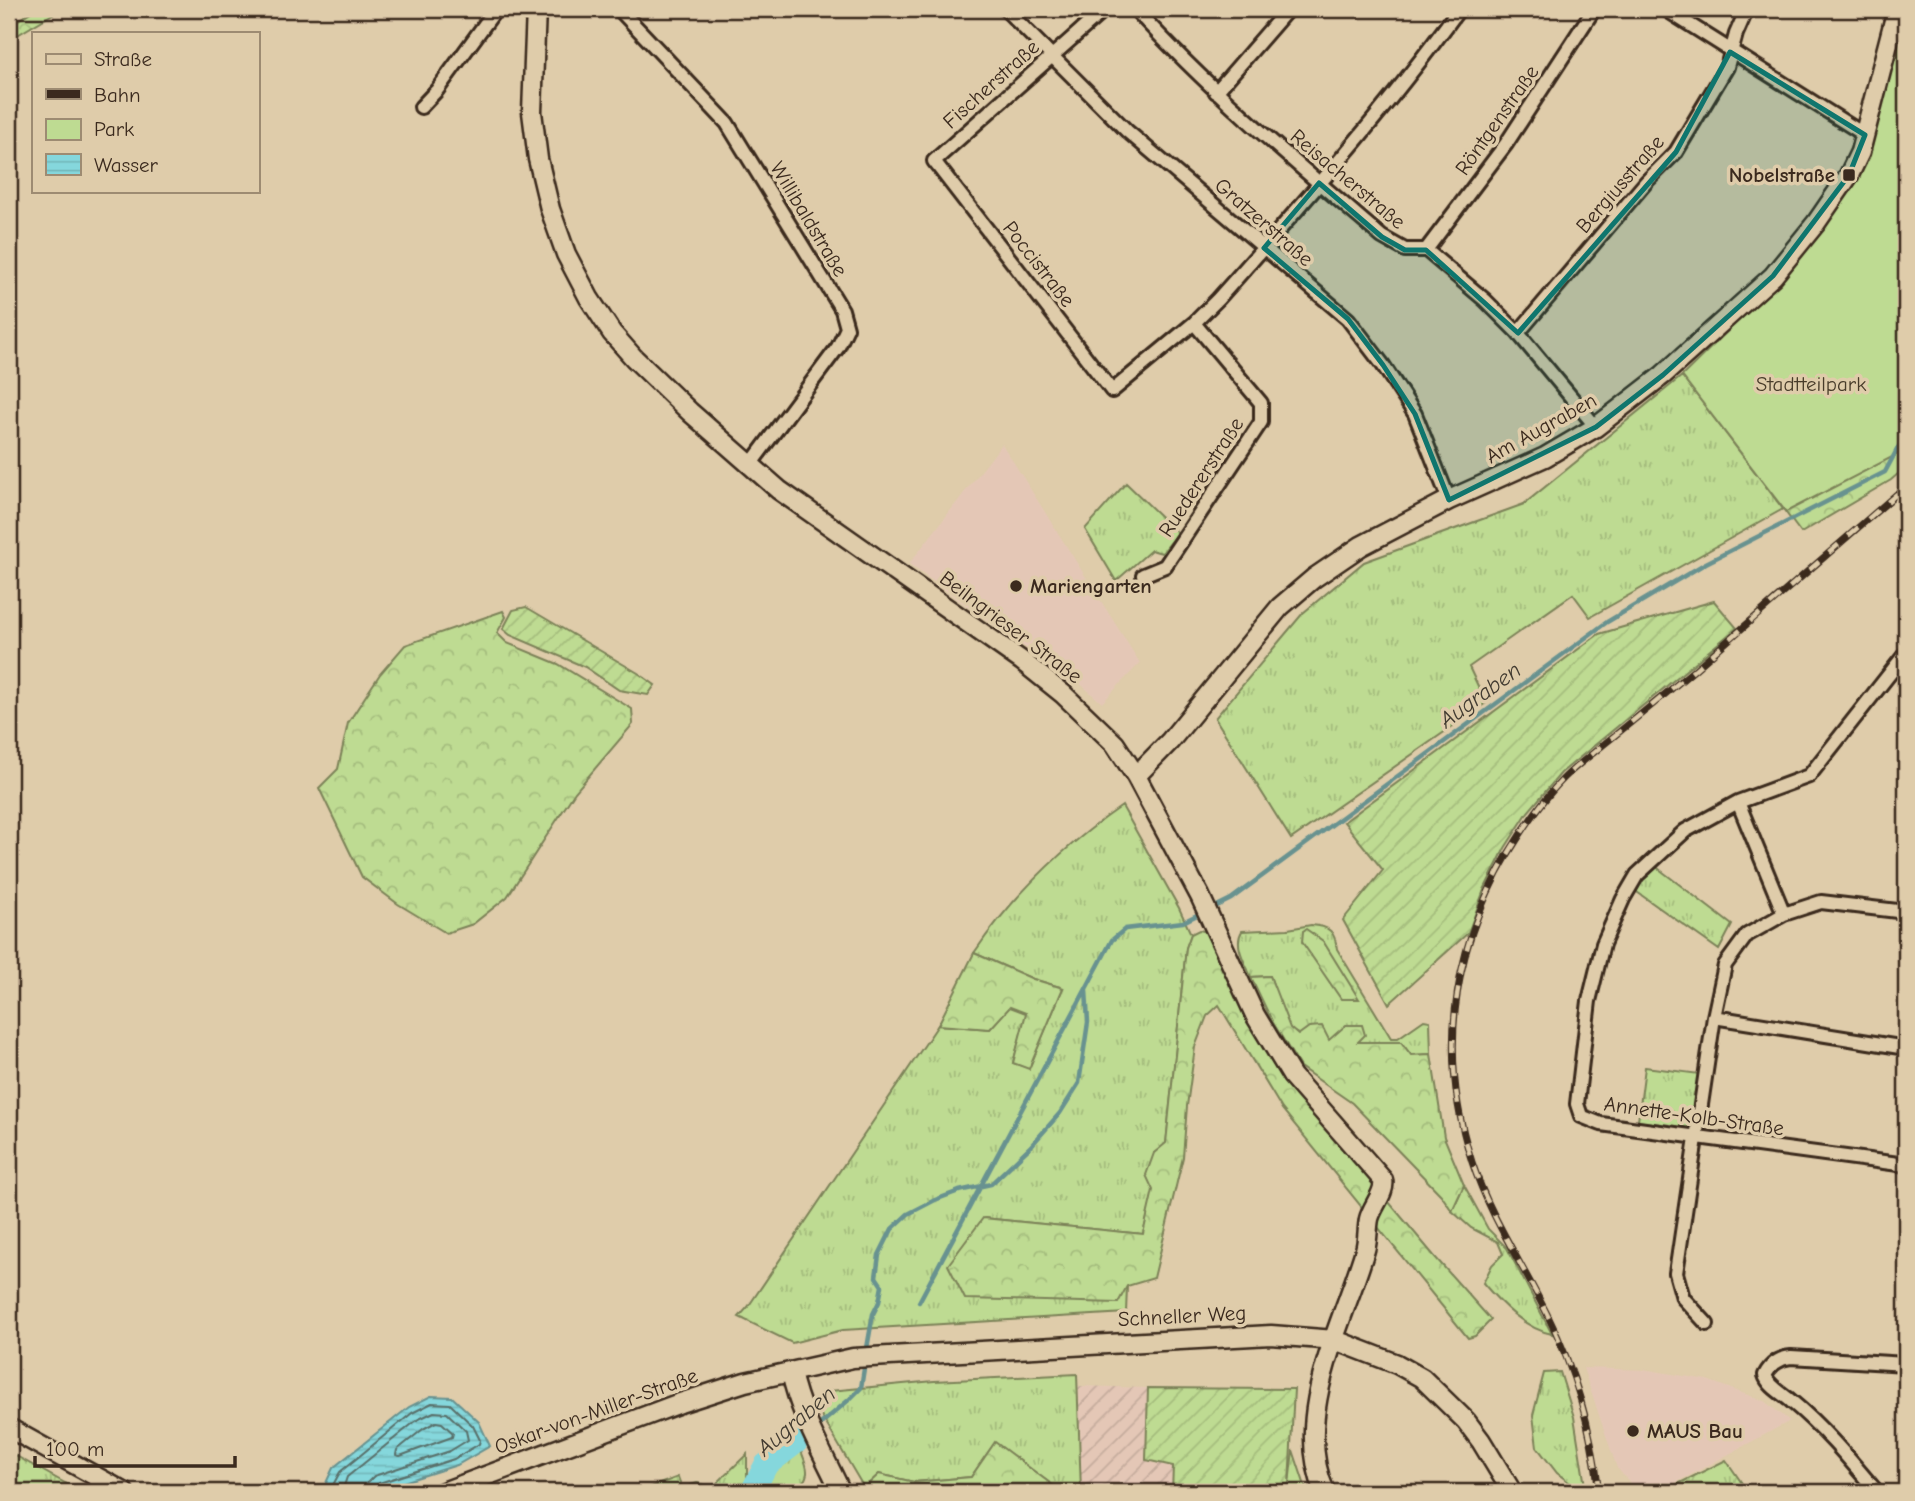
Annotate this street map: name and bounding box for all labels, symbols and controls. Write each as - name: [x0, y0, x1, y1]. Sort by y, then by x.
- legend: [32, 32, 259, 192]
- street label: Fischerstraße: [938, 35, 1044, 133]
- text: Straße: [94, 47, 152, 71]
- street label: Röntgenstraße: [1450, 60, 1544, 180]
- text: Bahn: [94, 83, 141, 107]
- text: Park: [94, 117, 134, 141]
- street label: Reisacherstraße: [1286, 124, 1410, 234]
- street label: Bergiusstraße: [1571, 130, 1669, 238]
- text: Wasser: [94, 153, 159, 177]
- street label: Willibaldstraße: [765, 157, 853, 281]
- place label: Nobelstraße: [1729, 163, 1835, 187]
- marker: Nobelstraße: [1841, 167, 1857, 183]
- street label: Gratzerstraße: [1210, 173, 1318, 271]
- street label: Poccistraße: [998, 216, 1080, 312]
- park label: Stadtteilpark: [1756, 372, 1866, 396]
- street label: Am Augraben: [1481, 388, 1601, 468]
- street label: Ruedererstraße: [1154, 413, 1248, 541]
- street label: Beilngrieser Straße: [935, 566, 1087, 688]
- place label: Mariengarten: [1030, 574, 1152, 598]
- marker: Mariengarten: [1008, 578, 1024, 594]
- water label: Augraben: [1433, 656, 1526, 734]
- street label: Annette-Kolb-Straße: [1603, 1091, 1785, 1141]
- street label: Schneller Weg: [1117, 1301, 1247, 1331]
- street label: Oskar-von-Miller-Straße: [491, 1363, 701, 1459]
- water label: Augraben: [750, 1380, 841, 1462]
- place label: MAUS Bau: [1647, 1419, 1743, 1443]
- marker: MAUS Bau: [1625, 1423, 1641, 1439]
- scale bar: [35, 1424, 234, 1468]
- text: 100 m: [46, 1437, 104, 1461]

